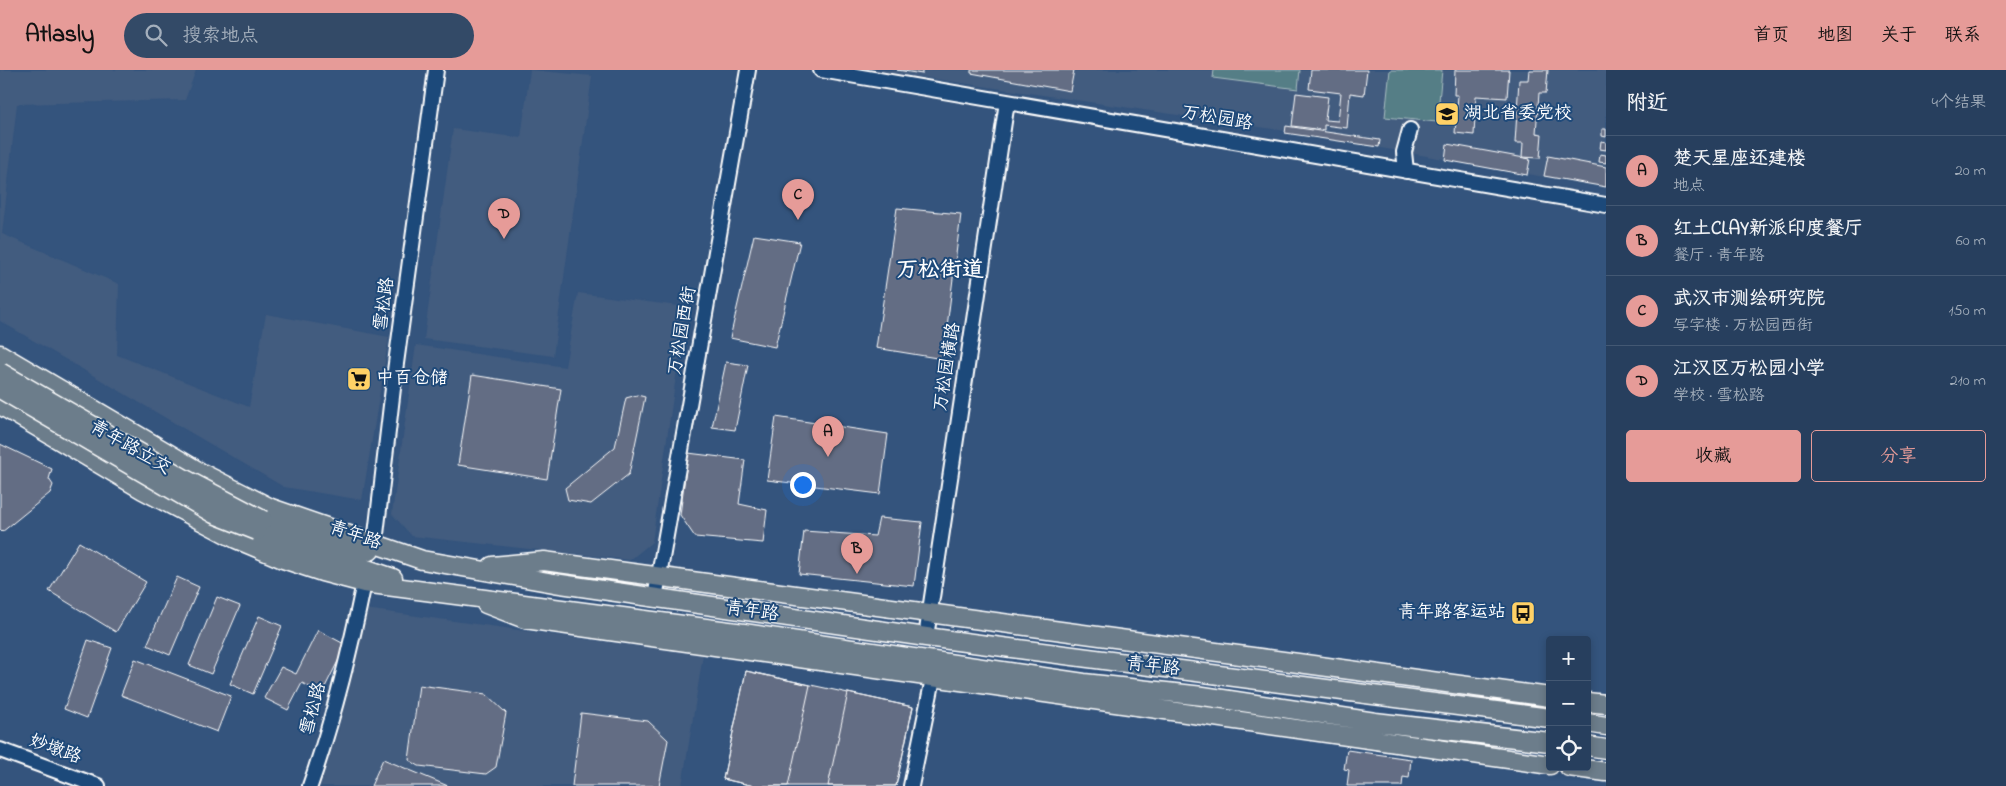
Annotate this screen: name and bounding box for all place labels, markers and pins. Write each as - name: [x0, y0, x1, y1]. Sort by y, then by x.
- school or university icon: 湖北省委党校: [1434, 101, 1460, 127]
- place label: 湖北省委党校: [1464, 101, 1572, 127]
- pin: C: [782, 179, 814, 220]
- pin: D: [488, 198, 520, 239]
- supermarket icon: 中百仓储: [346, 366, 372, 392]
- place label: 中百仓储: [376, 366, 448, 392]
- pin: A: [812, 416, 844, 457]
- pin: B: [841, 533, 873, 574]
- place label: 青年路客运站: [1398, 600, 1506, 626]
- bus stop icon: 青年路客运站: [1510, 600, 1536, 626]

